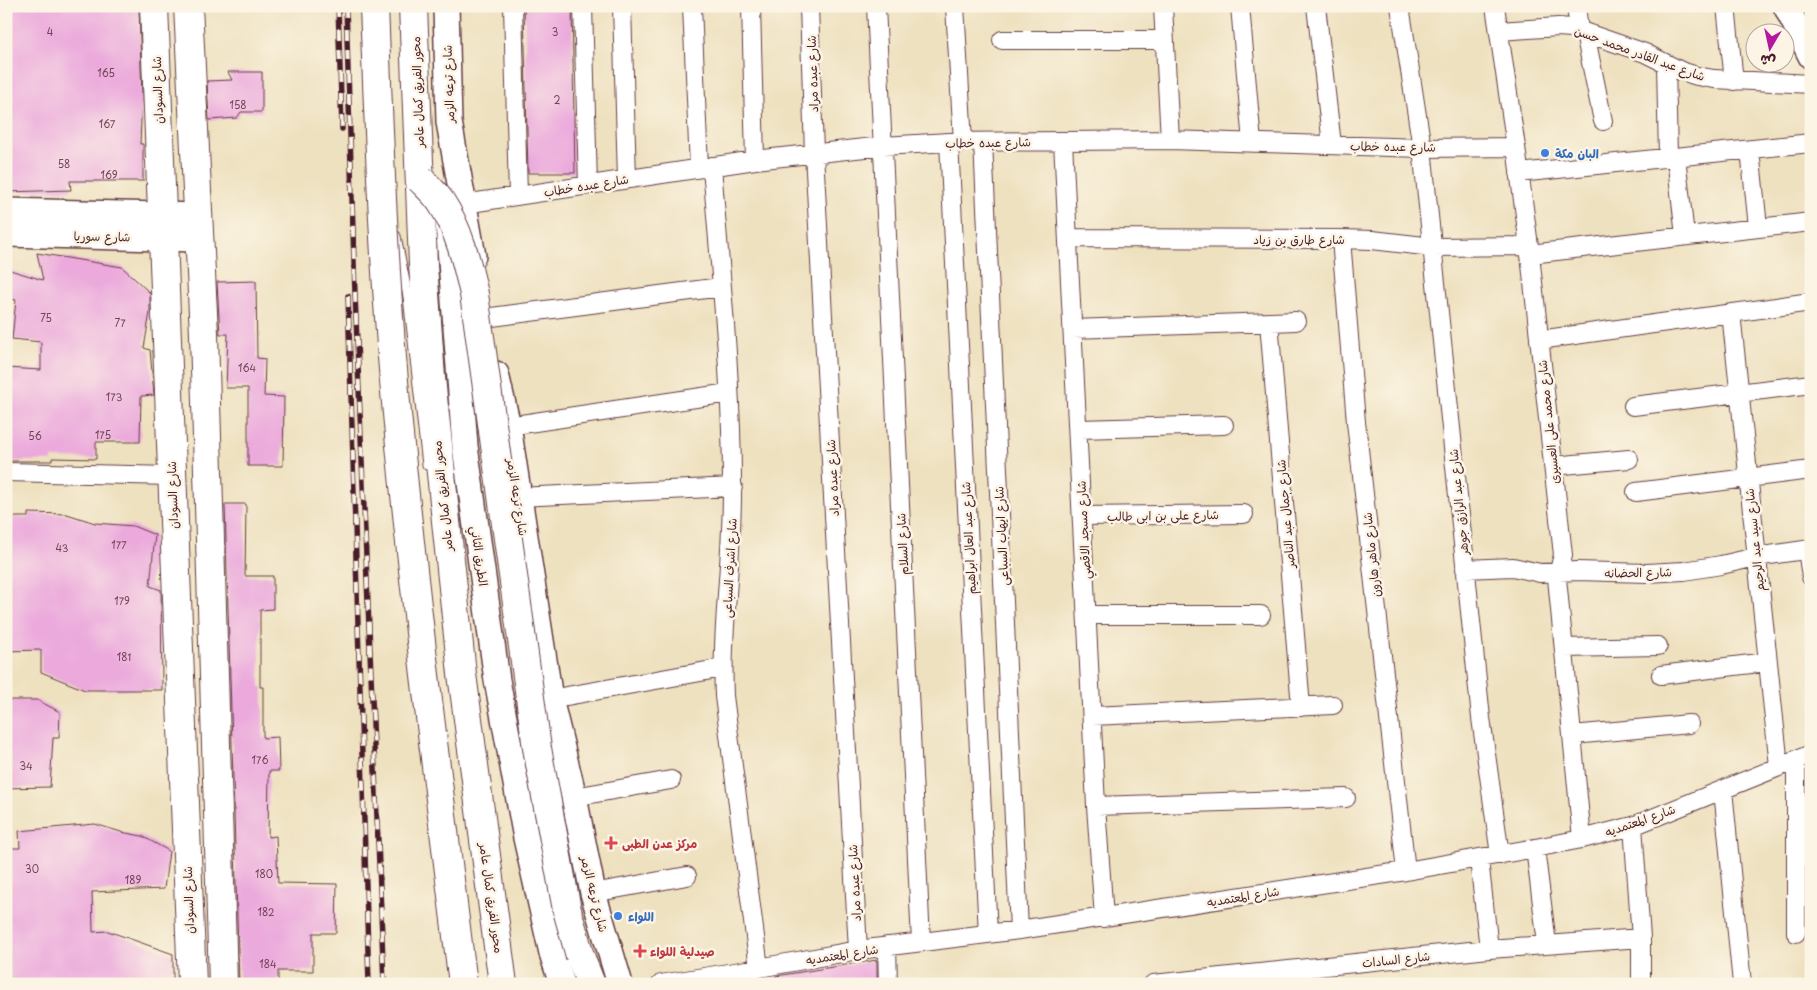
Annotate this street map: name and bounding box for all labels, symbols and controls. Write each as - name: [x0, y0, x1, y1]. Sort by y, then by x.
- street label: شارع عبد القادر محمد حسن: [1572, 21, 1708, 86]
- north arrow: [1744, 22, 1794, 72]
- house number: 4: [47, 24, 54, 39]
- house number: 3: [552, 24, 558, 39]
- street label: شارع عبده مراد: [802, 35, 823, 113]
- street label: محور الفريق كمال عامر: [406, 36, 428, 149]
- street label: شارع ترعه الزمر: [438, 45, 459, 124]
- text: ش: [1759, 50, 1777, 73]
- street label: شارع السودان: [147, 56, 168, 124]
- house number: 165: [97, 65, 115, 80]
- house number: 2: [553, 92, 561, 107]
- house number: 158: [229, 97, 247, 112]
- house number: 167: [99, 116, 116, 131]
- street label: شارع عبده خطاب: [945, 132, 1031, 153]
- street label: شارع عبده خطاب: [1350, 136, 1436, 157]
- place label: البان مكة: [1555, 144, 1599, 162]
- marker: البان مكة: [1539, 147, 1551, 159]
- house number: 58: [58, 156, 70, 171]
- house number: 169: [100, 167, 118, 182]
- street label: شارع عبده خطاب: [542, 169, 630, 202]
- street label: شارع سوريا: [73, 227, 130, 246]
- street label: شارع طارق بن زياد: [1253, 230, 1345, 249]
- house number: 75: [40, 310, 52, 325]
- house number: 77: [114, 315, 126, 330]
- street label: شارع محمد على العسيرى: [1533, 359, 1564, 485]
- house number: 164: [238, 360, 256, 375]
- house number: 173: [106, 389, 122, 404]
- house number: 175: [95, 427, 111, 442]
- house number: 56: [28, 428, 42, 443]
- street label: شارع عبده مراد: [821, 439, 844, 517]
- street label: محور الفريق كمال عامر: [427, 440, 457, 553]
- street label: شارع عبد الرازق جوهر: [1443, 448, 1474, 557]
- street label: شارع ترعه الزمر: [502, 456, 533, 537]
- street label: شارع جمال عبد الناصر: [1271, 459, 1300, 570]
- street label: شارع السودان: [162, 461, 183, 529]
- street label: شارع مسجد الاقصي: [1071, 480, 1098, 580]
- street label: شارع عبد العال ابراهيم: [956, 481, 981, 595]
- street label: شارع ايهاب السباعى: [989, 486, 1014, 586]
- street label: شارع سيد عبد الرحيم: [1740, 488, 1769, 592]
- street label: شارع على بن ابى طالب: [1107, 505, 1219, 526]
- street label: شارع ماهر هارون: [1358, 512, 1385, 598]
- street label: شارع السلام: [891, 513, 914, 575]
- street label: شارع اشرف السباعى: [717, 517, 742, 619]
- street label: الطريق الثاني: [464, 525, 493, 588]
- house number: 177: [111, 537, 127, 552]
- house number: 43: [56, 540, 69, 555]
- street label: شارع الحضانه: [1604, 562, 1672, 583]
- house number: 179: [114, 593, 130, 608]
- house number: 181: [117, 649, 131, 664]
- house number: 176: [252, 752, 268, 767]
- house number: 34: [19, 758, 33, 773]
- street label: شارع المعتمديه: [1602, 800, 1678, 841]
- place label: مركز عدن الطبى: [622, 834, 697, 852]
- marker: مركز عدن الطبى: [604, 836, 618, 850]
- street label: محور الفريق كمال عامر: [475, 841, 509, 954]
- street label: شارع عبده مراد: [843, 844, 866, 922]
- street label: شارع ترعه الزمر: [576, 853, 613, 934]
- house number: 30: [25, 861, 39, 876]
- street label: شارع السودان: [178, 866, 199, 934]
- house number: 180: [255, 866, 273, 881]
- house number: 189: [125, 872, 141, 887]
- street label: شارع المعتمديه: [1205, 881, 1281, 912]
- house number: 182: [258, 904, 274, 919]
- place label: اللواء: [628, 907, 654, 925]
- marker: اللواء: [612, 910, 624, 922]
- street label: شارع المعتمديه: [804, 939, 880, 970]
- place label: صيدلية اللواء: [650, 942, 715, 960]
- marker: صيدلية اللواء: [634, 945, 646, 957]
- street label: شارع السادات: [1361, 946, 1431, 973]
- house number: 184: [259, 956, 277, 971]

